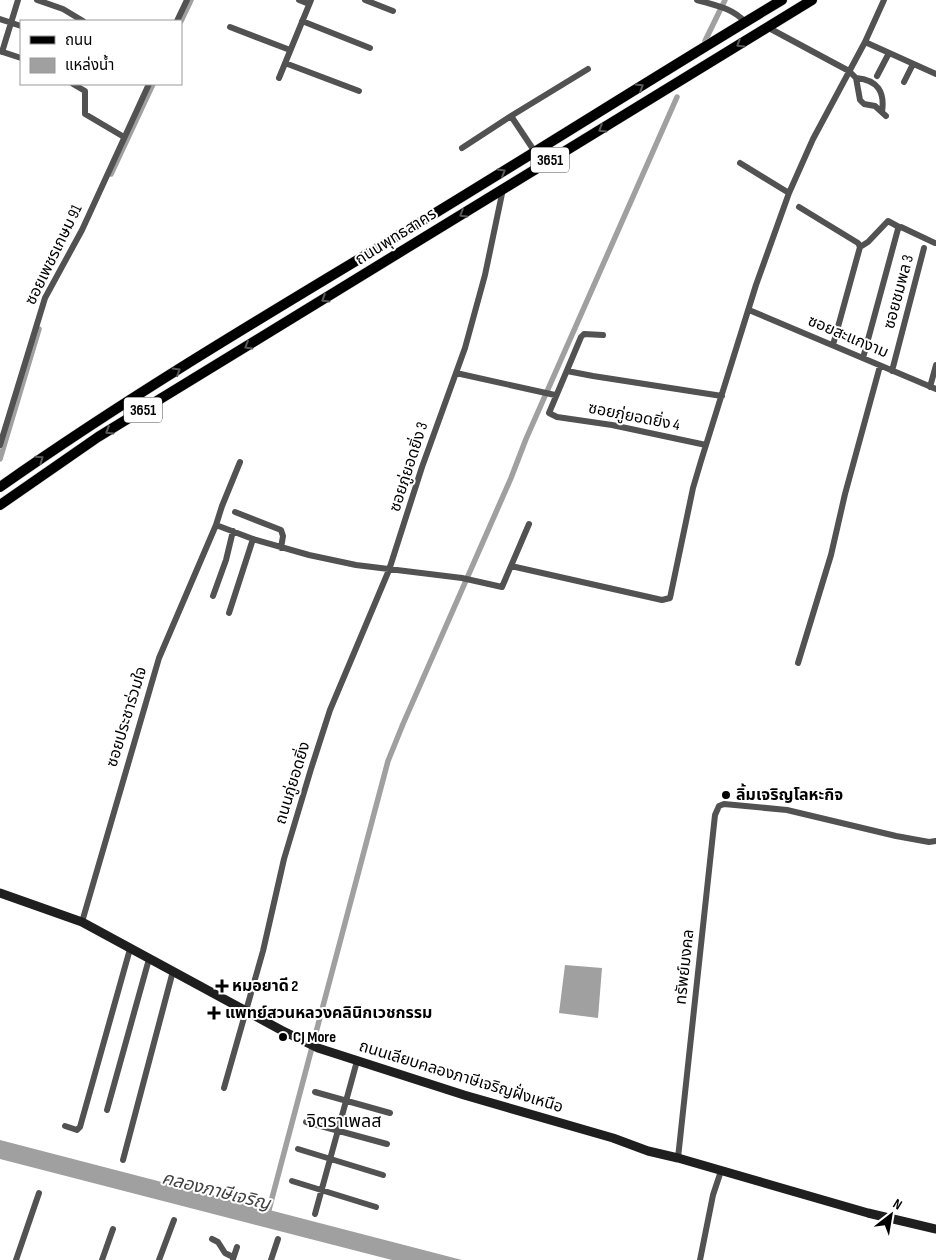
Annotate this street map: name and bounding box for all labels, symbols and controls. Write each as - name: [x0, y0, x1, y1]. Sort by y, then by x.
- legend: [20, 20, 182, 85]
- text: ถนน: [65, 31, 92, 50]
- one-way arrow: [737, 37, 746, 47]
- text: แหล่งน้ำ: [65, 54, 114, 75]
- one-way arrow: [635, 84, 644, 93]
- one-way arrow: [598, 122, 607, 132]
- road number: 3651: [531, 148, 569, 172]
- one-way arrow: [496, 169, 505, 179]
- street label: ซอยเพชรเกษม 91: [21, 201, 87, 308]
- street label: ถนนพุทธสาคร: [352, 204, 440, 269]
- one-way arrow: [460, 207, 469, 217]
- street label: ซอยชมพล 3: [880, 253, 918, 331]
- one-way arrow: [322, 293, 331, 302]
- street label: ซอยสะแกงาม: [805, 312, 891, 362]
- one-way arrow: [244, 340, 253, 350]
- one-way arrow: [171, 368, 180, 377]
- street label: ซอยภู่ยอดยิ่ง 4: [586, 397, 682, 435]
- road number: 3651: [124, 398, 162, 422]
- street label: ซอยภู่ยอดยิ่ง 3: [384, 419, 432, 514]
- one-way arrow: [105, 424, 114, 434]
- one-way arrow: [34, 456, 44, 465]
- street label: ซอยประชาร่วมใจ: [103, 665, 151, 769]
- street label: ถนนภู่ยอดยิ่ง: [269, 739, 315, 827]
- place label: ลิ้มเจริญโลหะกิจ: [736, 783, 843, 805]
- marker: ลิ้มเจริญโลหะกิจ: [720, 789, 732, 801]
- street label: ทรัพย์มงคล: [672, 928, 698, 1006]
- place label: หมอยาดี 2: [232, 977, 298, 996]
- marker: หมอยาดี 2: [216, 980, 228, 992]
- place label: แพทย์สวนหลวงคลินิกเวชกรรม: [225, 1004, 432, 1023]
- marker: แพทย์สวนหลวงคลินิกเวชกรรม: [207, 1006, 221, 1020]
- place label: CJ More: [293, 1028, 336, 1047]
- marker: CJ More: [277, 1031, 289, 1043]
- street label: ถนนเลียบคลองภาษีเจริญฝั่งเหนือ: [357, 1035, 566, 1117]
- district label: จิตราเพลส: [306, 1111, 382, 1132]
- water label: คลองภาษีเจริญ: [160, 1167, 274, 1215]
- north arrow: [866, 1190, 916, 1240]
- text: N: [890, 1195, 905, 1213]

